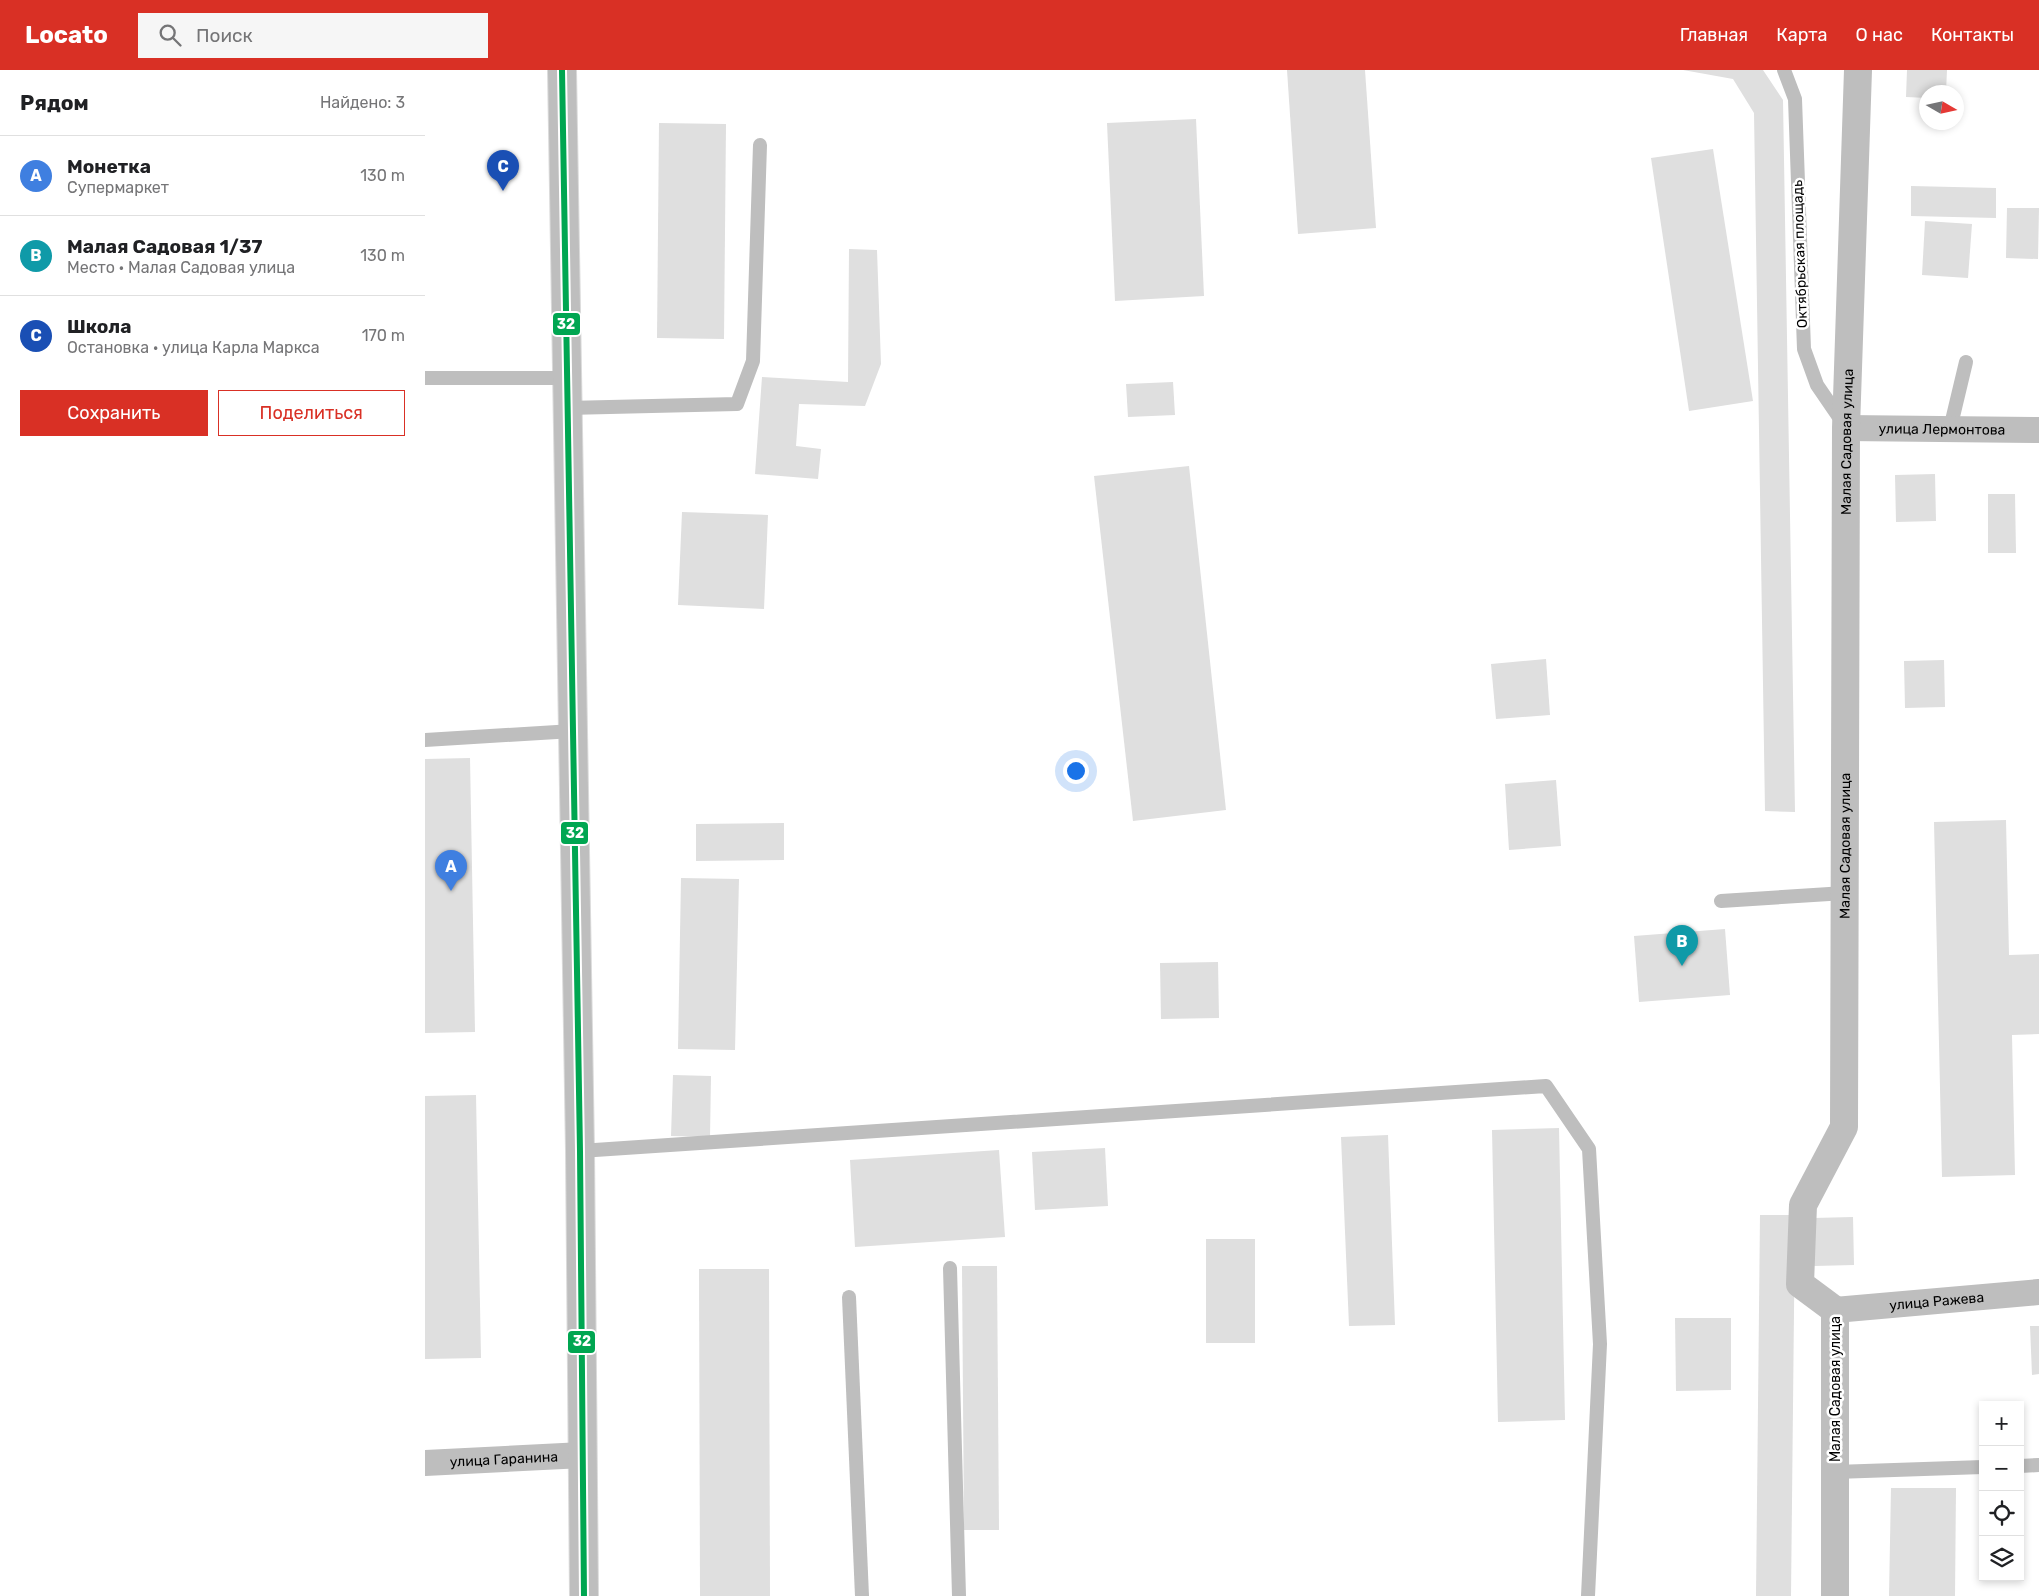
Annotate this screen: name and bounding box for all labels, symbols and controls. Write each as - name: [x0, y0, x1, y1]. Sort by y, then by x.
- search box: [138, 13, 488, 58]
- text: Locato: [25, 21, 108, 49]
- icon: search: [156, 21, 184, 49]
- text: Поиск: [196, 24, 253, 47]
- text: Главная: [1680, 24, 1748, 46]
- text: Карта: [1776, 24, 1828, 46]
- text: О нас: [1856, 24, 1903, 46]
- text: Контакты: [1931, 24, 2014, 46]
- north arrow: [1919, 85, 1964, 130]
- text: Рядом: [20, 90, 89, 115]
- text: Найдено: 3: [320, 93, 405, 112]
- pin: C: [487, 150, 519, 191]
- text: Монетка: [67, 155, 151, 178]
- text: A: [30, 166, 42, 185]
- text: 130 m: [360, 166, 405, 185]
- text: Супермаркет: [67, 178, 169, 197]
- street label: Октябрьская площадь: [1789, 180, 1811, 328]
- text: Малая Садовая 1/37: [67, 235, 262, 258]
- text: B: [30, 246, 42, 265]
- text: 130 m: [360, 246, 405, 265]
- text: Место · Малая Садовая улица: [67, 258, 295, 277]
- line badge: 32: [552, 312, 581, 336]
- text: Школа: [67, 315, 131, 338]
- text: 32: [557, 316, 575, 333]
- text: C: [30, 326, 42, 345]
- text: 170 m: [362, 326, 405, 345]
- text: Остановка · улица Карла Маркса: [67, 338, 320, 357]
- street label: Малая Садовая улица: [1837, 368, 1856, 515]
- button: Сохранить: [20, 390, 208, 436]
- button: Поделиться: [218, 390, 405, 436]
- street label: улица Лермонтова: [1879, 420, 2005, 438]
- your location: [1063, 758, 1089, 784]
- street label: Малая Садовая улица: [1836, 773, 1854, 919]
- line badge: 32: [560, 821, 589, 845]
- text: 32: [566, 825, 584, 842]
- pin: A: [435, 850, 467, 891]
- pin: B: [1666, 925, 1698, 966]
- street label: улица Ражева: [1888, 1288, 1985, 1314]
- street label: Малая Садовая улица: [1827, 1316, 1844, 1462]
- line badge: 32: [567, 1330, 596, 1354]
- text: 32: [573, 1333, 591, 1350]
- map controls: [1979, 1401, 2024, 1581]
- button: +: [1979, 1401, 2024, 1446]
- button: −: [1979, 1446, 2024, 1491]
- street label: улица Гаранина: [449, 1448, 558, 1470]
- button: locate: [1979, 1491, 2024, 1536]
- button: layers: [1979, 1536, 2024, 1581]

